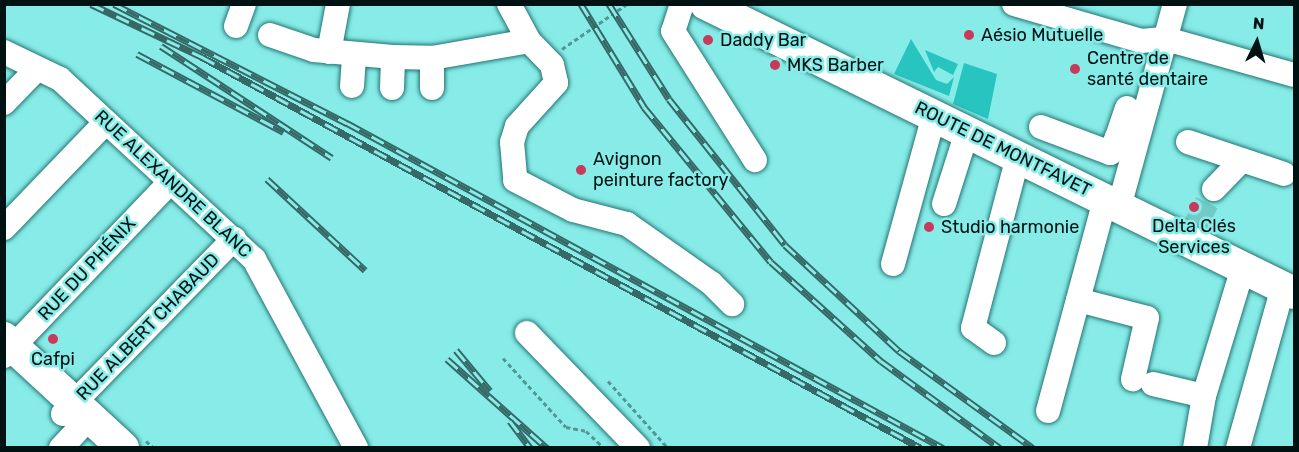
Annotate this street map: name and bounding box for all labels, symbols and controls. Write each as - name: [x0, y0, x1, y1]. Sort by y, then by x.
- north arrow: [1227, 12, 1287, 72]
- text: N: [1252, 14, 1265, 34]
- place label: Aésio Mutuelle: [981, 24, 1103, 46]
- marker: Aésio Mutuelle: [962, 28, 976, 42]
- place label: Daddy Bar: [720, 29, 807, 51]
- marker: Daddy Bar: [701, 33, 715, 47]
- place label: Centre de santé dentaire: [1087, 48, 1208, 90]
- place label: MKS Barber: [787, 54, 884, 76]
- marker: MKS Barber: [768, 58, 782, 72]
- marker: Centre de santé dentaire: [1068, 62, 1082, 76]
- street label: ROUTE DE MONTFAVET: [911, 97, 1095, 201]
- street label: RUE ALEXANDRE BLANC: [90, 106, 256, 262]
- place label: Avignon peinture factory: [593, 149, 729, 192]
- marker: Avignon peinture factory: [574, 163, 588, 177]
- marker: Delta Clés Services: [1187, 200, 1201, 214]
- street label: RUE DU PHÉNIX: [34, 213, 140, 325]
- place label: Studio harmonie: [941, 216, 1079, 238]
- place label: Delta Clés Services: [1152, 216, 1236, 258]
- marker: Studio harmonie: [922, 220, 936, 234]
- street label: RUE ALBERT CHABAUD: [72, 249, 224, 405]
- marker: Cafpi: [46, 332, 60, 346]
- place label: Cafpi: [31, 348, 75, 370]

